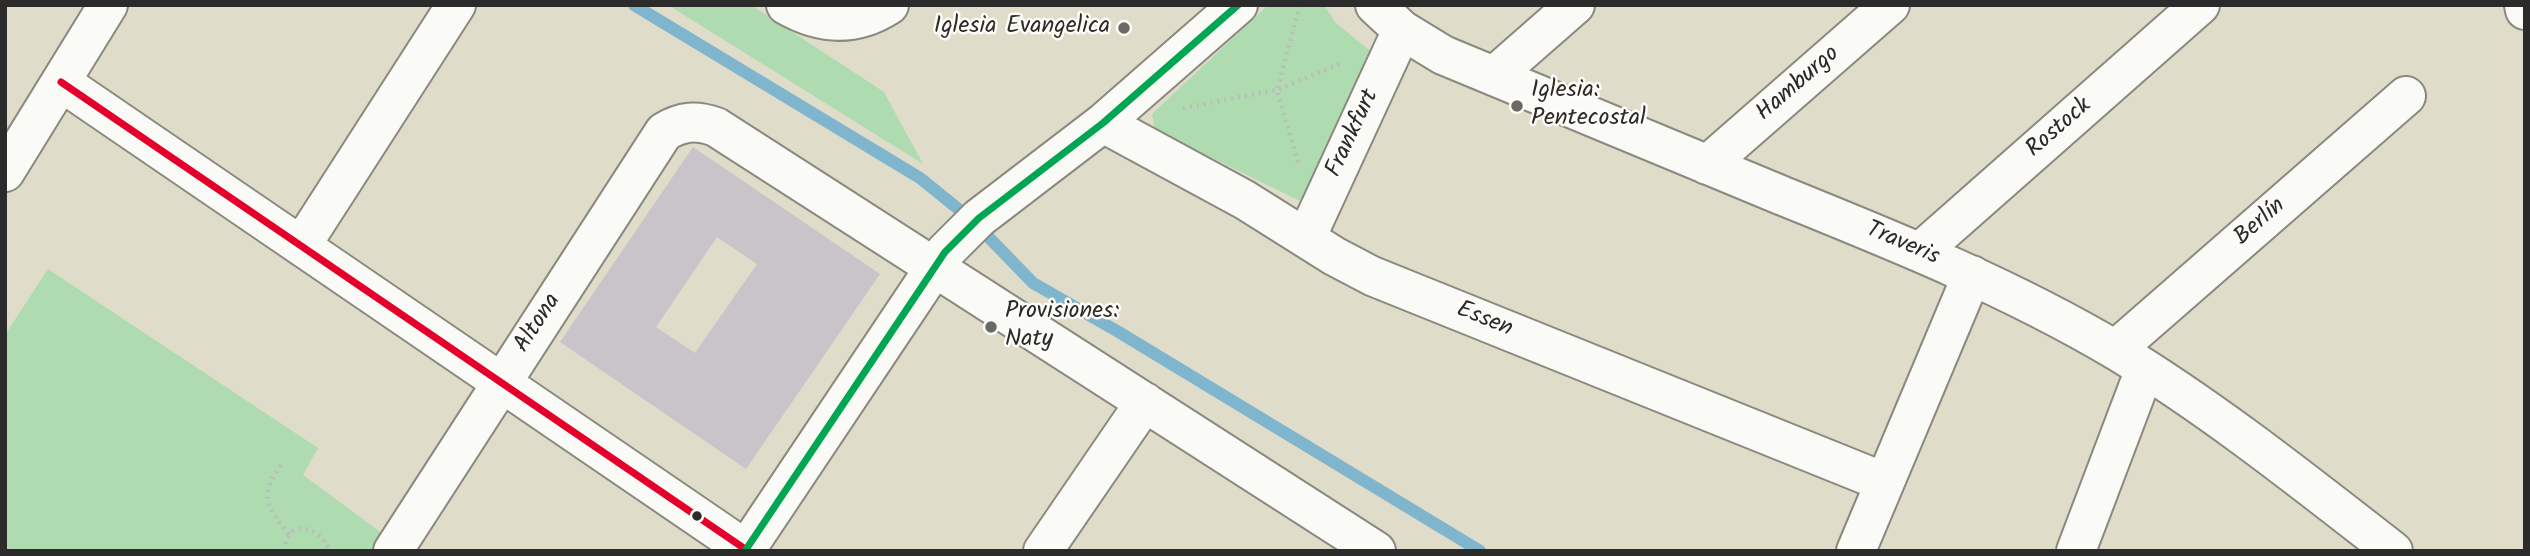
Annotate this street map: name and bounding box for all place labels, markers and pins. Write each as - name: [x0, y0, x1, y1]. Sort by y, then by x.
- place label: Iglesia Evangelica: [934, 14, 1110, 42]
- marker: Iglesia Evangelica: [1116, 20, 1132, 36]
- place label: Iglesia: Pentecostal: [1531, 78, 1646, 134]
- marker: Iglesia: Pentecostal: [1509, 98, 1525, 114]
- place label: Provisiones: Naty: [1005, 299, 1119, 355]
- marker: Provisiones: Naty: [983, 319, 999, 335]
- unlabelled marker: [690, 509, 704, 523]

